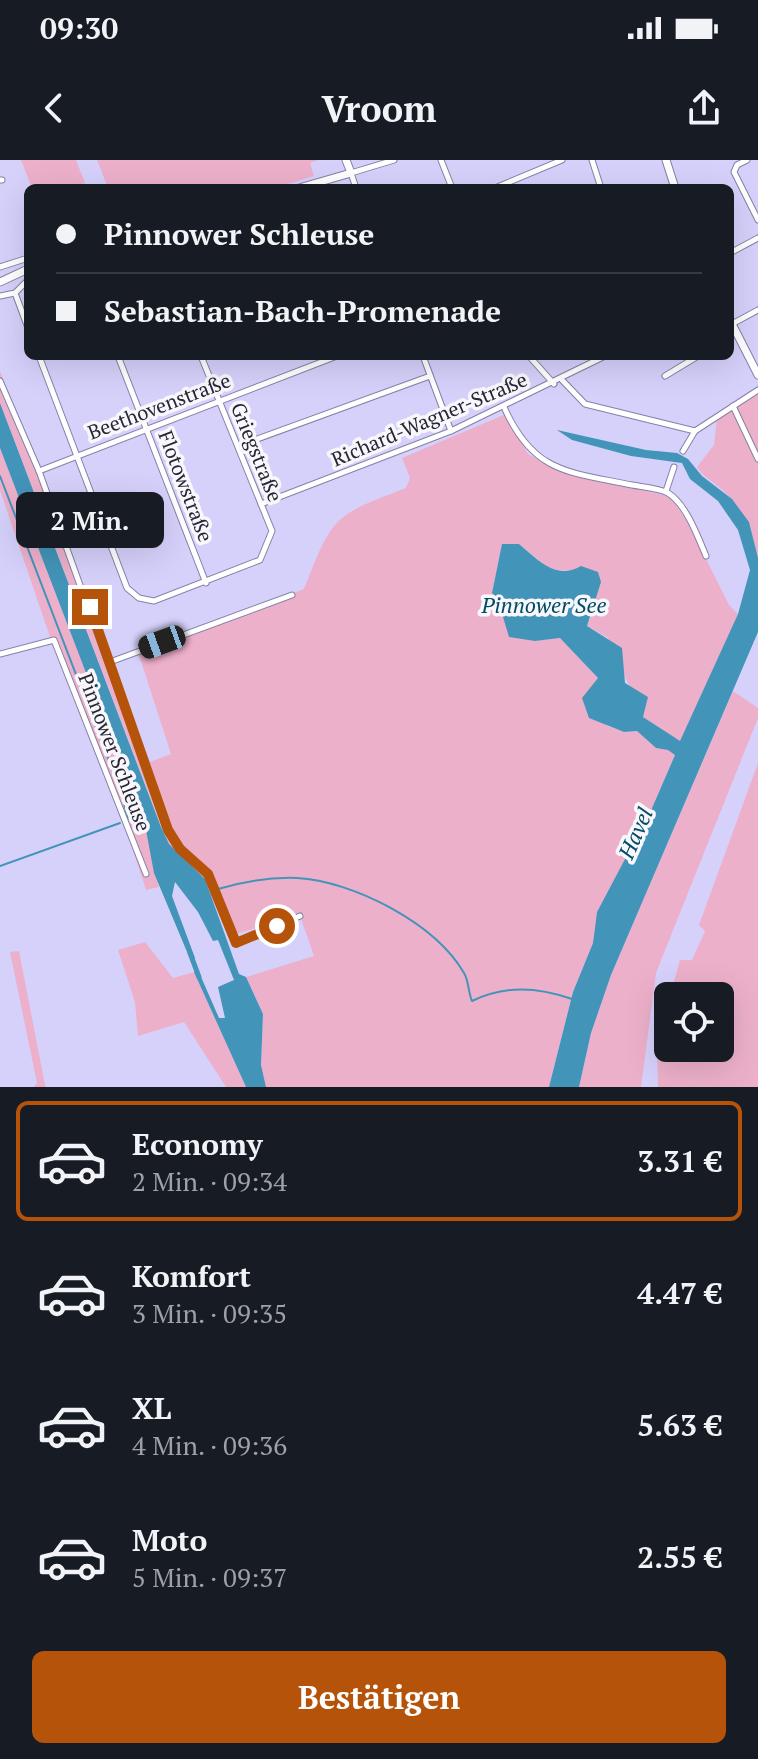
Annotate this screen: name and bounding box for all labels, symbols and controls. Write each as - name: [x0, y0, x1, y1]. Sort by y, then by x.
- text: 09:30: [40, 8, 118, 48]
- text: Vroom: [322, 85, 436, 132]
- icon: back: [32, 86, 76, 130]
- icon: share: [682, 86, 726, 130]
- text: Pinnower Schleuse: [104, 214, 374, 254]
- text: Sebastian-Bach-Promenade: [104, 291, 501, 331]
- street label: Richard-Wagner-Straße: [327, 365, 531, 473]
- street label: Beethovenstraße: [84, 366, 234, 446]
- street label: Griegstraße: [225, 398, 289, 506]
- street label: Flotowstraße: [152, 426, 220, 546]
- callout: 2 Min.: [16, 491, 164, 547]
- text: 2 Min.: [51, 503, 129, 537]
- route end: [72, 589, 108, 625]
- water label: Pinnower See: [481, 590, 606, 619]
- car: [135, 623, 189, 661]
- street label: Pinnower Schleuse: [72, 669, 158, 835]
- water label: Havel: [611, 803, 659, 864]
- route start: [259, 908, 295, 944]
- map controls: [654, 982, 734, 1062]
- button: locate: [654, 982, 734, 1062]
- text: Economy: [132, 1124, 263, 1164]
- icon: car: [36, 1125, 108, 1197]
- text: 3.31 €: [637, 1141, 722, 1181]
- text: 2 Min. · 09:34: [132, 1164, 287, 1198]
- text: Komfort: [132, 1256, 251, 1296]
- icon: car: [36, 1257, 108, 1329]
- text: 4.47 €: [637, 1273, 722, 1313]
- text: 3 Min. · 09:35: [132, 1296, 287, 1330]
- text: XL: [132, 1388, 171, 1428]
- icon: car: [36, 1389, 108, 1461]
- text: 5.63 €: [637, 1405, 722, 1445]
- text: 4 Min. · 09:36: [132, 1428, 287, 1462]
- text: Moto: [132, 1520, 207, 1560]
- icon: car: [36, 1521, 108, 1593]
- text: 2.55 €: [637, 1537, 722, 1577]
- text: 5 Min. · 09:37: [132, 1560, 287, 1594]
- button: Bestätigen: [32, 1651, 726, 1743]

